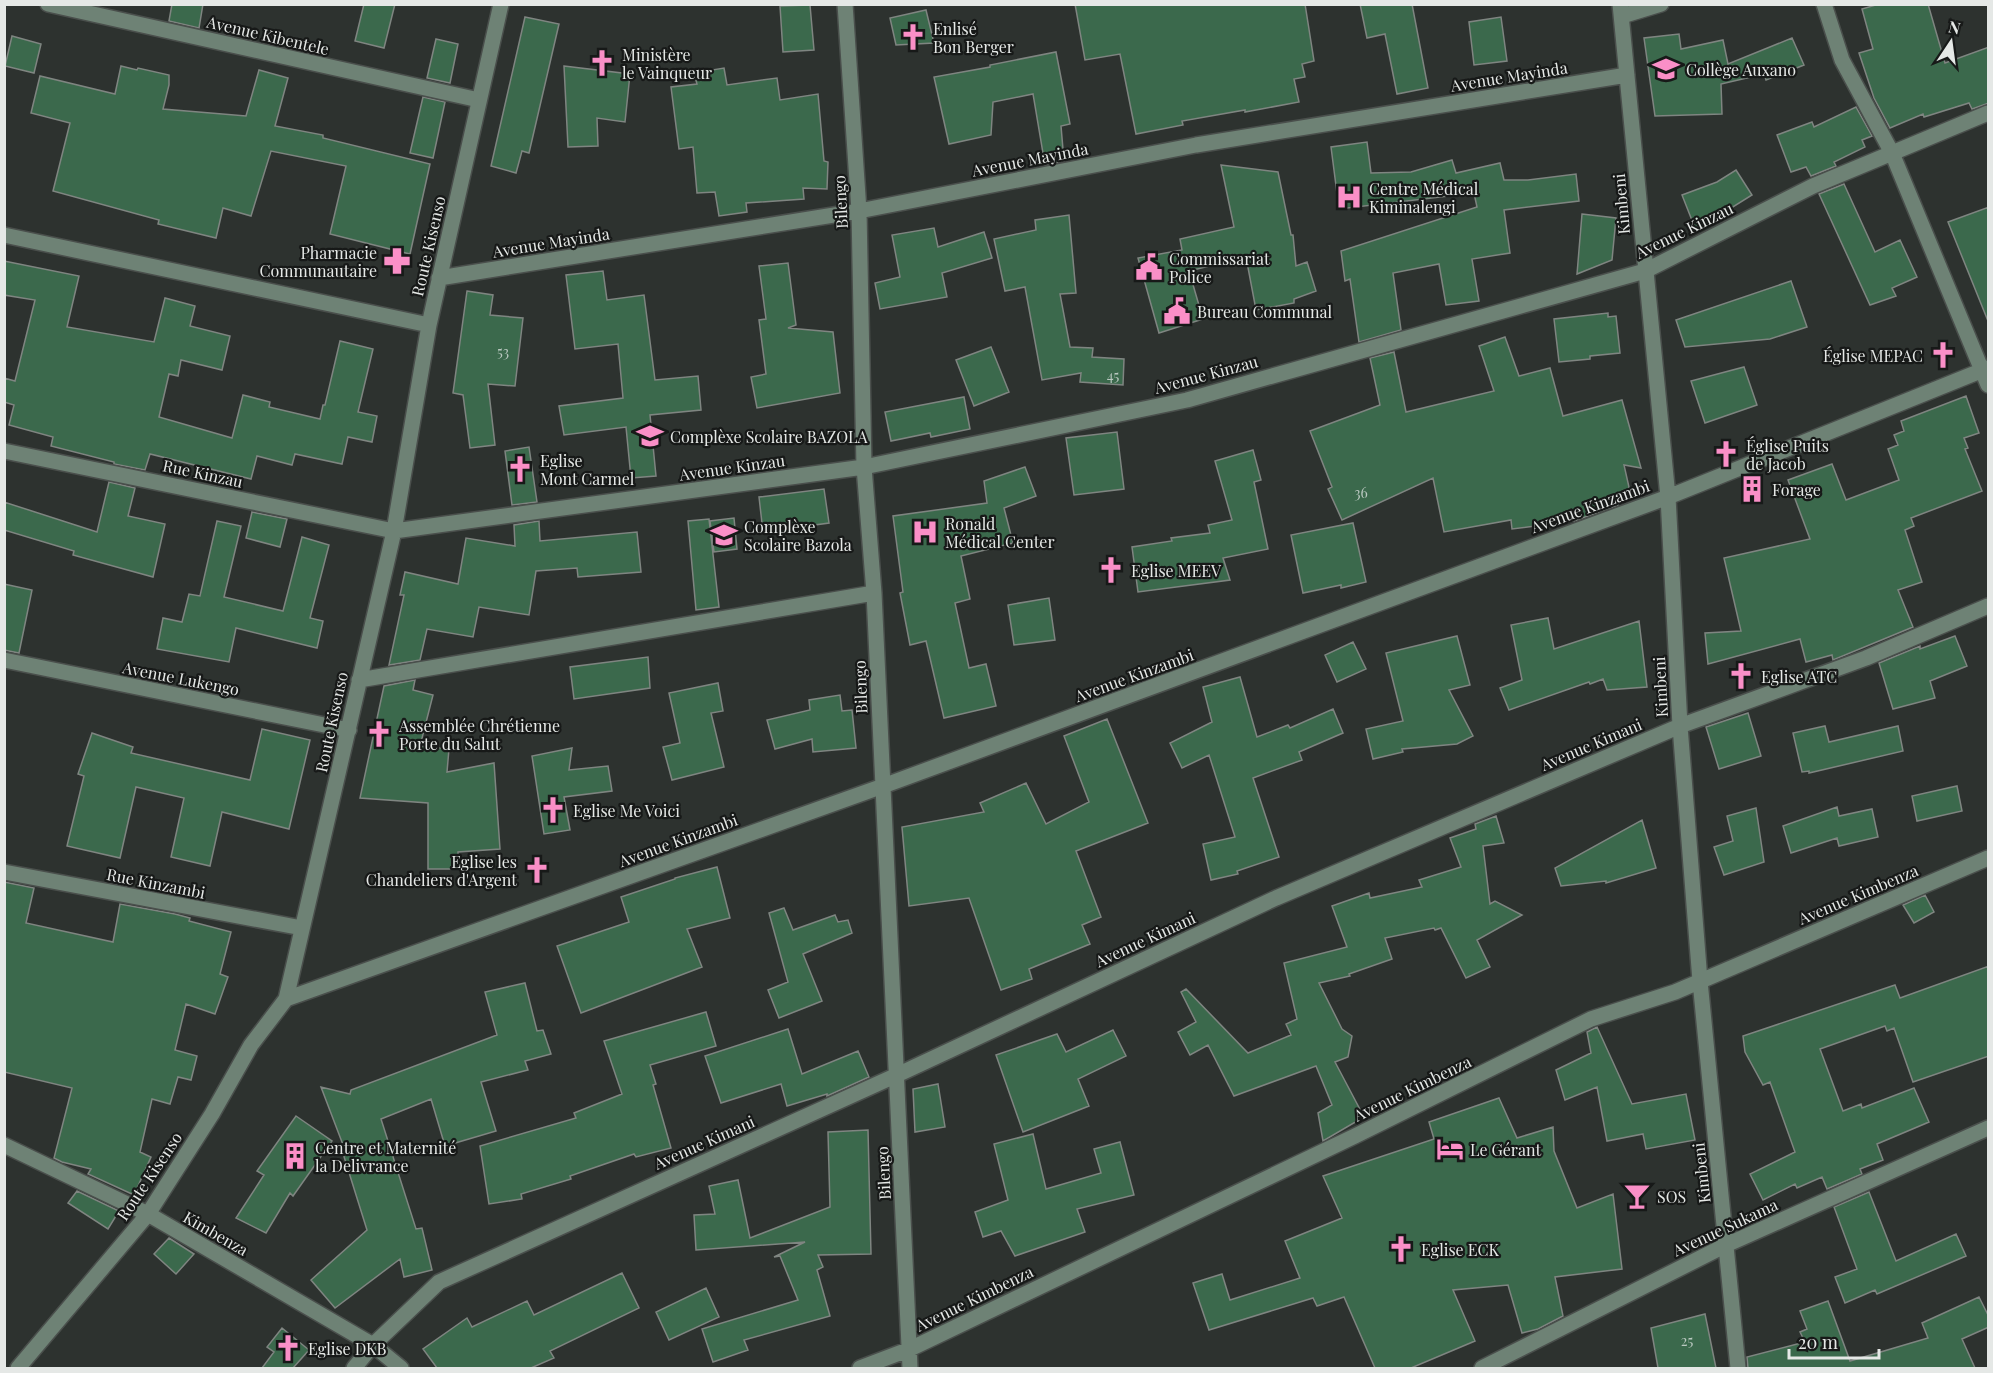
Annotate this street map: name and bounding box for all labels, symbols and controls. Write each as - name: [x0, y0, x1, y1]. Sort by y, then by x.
- street label: Avenue Kibentele: [204, 10, 331, 59]
- north arrow: [1921, 12, 1981, 72]
- text: N: [1946, 15, 1963, 39]
- place label: Enlisé Bon Berger: [933, 18, 1014, 57]
- church icon: Enlisé Bon Berger: [898, 22, 928, 52]
- place label: Ministère le Vainqueur: [622, 44, 712, 83]
- church icon: Ministère le Vainqueur: [587, 48, 617, 78]
- school or university icon: Collège Auxano: [1651, 54, 1681, 84]
- street label: Avenue Mayinda: [1448, 56, 1569, 96]
- place label: Collège Auxano: [1686, 59, 1796, 80]
- street label: Avenue Mayinda: [969, 137, 1090, 181]
- street label: Kimbeni: [1608, 173, 1634, 235]
- street label: Bilengo: [828, 174, 852, 229]
- place label: Centre Médical Kiminalengi: [1369, 178, 1479, 217]
- hospital icon: Centre Médical Kiminalengi: [1334, 182, 1364, 212]
- street label: Route Kisenso: [406, 194, 450, 298]
- street label: Avenue Kinzau: [1631, 197, 1736, 263]
- street label: Avenue Mayinda: [490, 222, 611, 262]
- place label: Pharmacie Communautaire: [259, 242, 377, 281]
- pharmacy icon: Pharmacie Communautaire: [382, 246, 412, 276]
- place label: Commissariat Police: [1169, 248, 1270, 287]
- public building icon: Commissariat Police: [1134, 252, 1164, 282]
- public building icon: Bureau Communal: [1162, 296, 1192, 326]
- place label: Bureau Communal: [1197, 301, 1332, 322]
- church icon: Église MEPAC: [1928, 340, 1958, 370]
- house number: 53: [497, 342, 509, 361]
- place label: Église MEPAC: [1823, 345, 1923, 366]
- street label: Avenue Kinzau: [1151, 350, 1260, 398]
- house number: 45: [1107, 366, 1120, 385]
- school or university icon: Complèxe Scolaire BAZOLA: [635, 421, 665, 451]
- place label: Complèxe Scolaire BAZOLA: [670, 426, 868, 447]
- place label: Église Puits de Jacob: [1746, 435, 1829, 474]
- church icon: Église Puits de Jacob: [1711, 439, 1741, 469]
- street label: Avenue Kinzau: [677, 449, 786, 485]
- place label: Eglise Mont Carmel: [540, 450, 635, 489]
- street label: Rue Kinzau: [161, 454, 245, 492]
- church icon: Eglise Mont Carmel: [505, 454, 535, 484]
- building icon: Forage: [1737, 474, 1767, 504]
- street label: Avenue Kinzambi: [1527, 475, 1653, 538]
- place label: Forage: [1772, 479, 1821, 500]
- house number: 36: [1354, 483, 1368, 502]
- place label: Ronald Médical Center: [945, 513, 1055, 552]
- place label: Complèxe Scolaire Bazola: [744, 516, 852, 555]
- hospital icon: Ronald Médical Center: [910, 517, 940, 547]
- school or university icon: Complèxe Scolaire Bazola: [709, 520, 739, 550]
- church icon: Eglise MEEV: [1096, 555, 1126, 585]
- place label: Eglise MEEV: [1131, 560, 1222, 581]
- street label: Avenue Kinzambi: [1071, 644, 1197, 707]
- street label: Avenue Lukengo: [120, 656, 241, 700]
- street label: Kimbeni: [1648, 656, 1672, 718]
- street label: Bilengo: [849, 660, 871, 714]
- church icon: Eglise ATC: [1726, 661, 1756, 691]
- place label: Eglise ATC: [1761, 666, 1837, 687]
- street label: Route Kisenso: [310, 670, 352, 774]
- street label: Avenue Kimani: [1536, 713, 1645, 775]
- place label: Assemblée Chrétienne Porte du Salut: [398, 715, 560, 754]
- church icon: Assemblée Chrétienne Porte du Salut: [364, 719, 394, 749]
- church icon: Eglise Me Voici: [538, 795, 568, 825]
- place label: Eglise Me Voici: [573, 800, 680, 821]
- street label: Avenue Kinzambi: [615, 809, 741, 872]
- place label: Eglise les Chandeliers d'Argent: [366, 851, 517, 890]
- church icon: Eglise les Chandeliers d'Argent: [522, 855, 552, 885]
- street label: Avenue Kimbenza: [1794, 859, 1921, 929]
- street label: Rue Kinzambi: [105, 863, 207, 903]
- street label: Avenue Kimani: [1091, 906, 1199, 972]
- street label: Avenue Kimbenza: [1349, 1050, 1474, 1126]
- street label: Avenue Kimani: [649, 1110, 758, 1174]
- street label: Route Kisenso: [112, 1128, 186, 1224]
- hotel icon: Le Gérant: [1435, 1134, 1465, 1164]
- place label: Centre et Maternité la Delivrance: [315, 1137, 456, 1176]
- place label: Le Gérant: [1470, 1139, 1541, 1160]
- building icon: Centre et Maternité la Delivrance: [280, 1141, 310, 1171]
- street label: Kimbeni: [1687, 1141, 1715, 1204]
- street label: Bilengo: [871, 1145, 895, 1200]
- bar icon: SOS: [1622, 1181, 1652, 1211]
- place label: SOS: [1657, 1186, 1686, 1207]
- street label: Avenue Sukama: [1668, 1193, 1781, 1261]
- street label: Kimbenza: [180, 1206, 252, 1260]
- church icon: Eglise ECK: [1386, 1234, 1416, 1264]
- place label: Eglise ECK: [1421, 1239, 1499, 1260]
- street label: Avenue Kimbenza: [911, 1260, 1036, 1336]
- scale bar: [1789, 1322, 1879, 1360]
- text: 20 m: [1798, 1330, 1838, 1354]
- house number: 25: [1681, 1331, 1693, 1350]
- church icon: Eglise DKB: [273, 1333, 303, 1363]
- place label: Eglise DKB: [308, 1338, 387, 1359]

